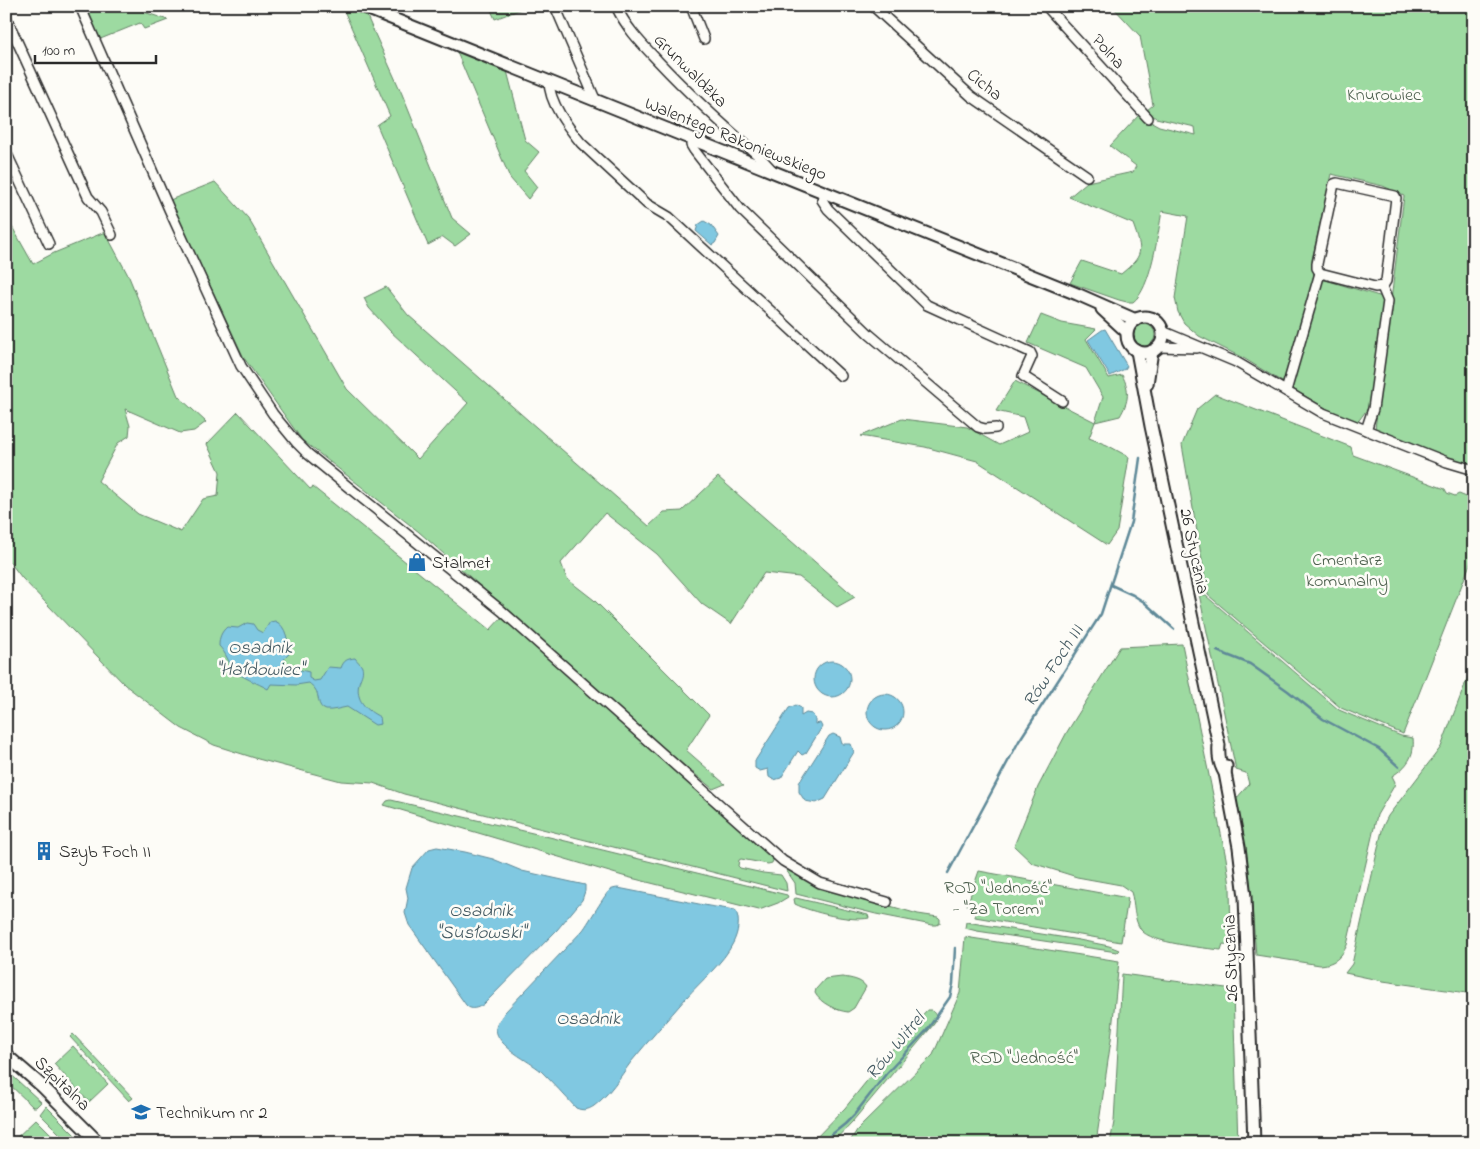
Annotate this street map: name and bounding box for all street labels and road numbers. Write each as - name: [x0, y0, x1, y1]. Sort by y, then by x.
- street label: Grunwaldzka: [647, 28, 733, 114]
- street label: Polna: [1085, 29, 1130, 76]
- street label: Cicha: [960, 63, 1007, 108]
- street label: Walentego Rakoniewskiego: [640, 91, 830, 189]
- street label: 26 Stycznia: [1171, 506, 1215, 597]
- street label: 26 Stycznia: [1217, 914, 1247, 1002]
- street label: Szpitalna: [28, 1051, 96, 1118]

